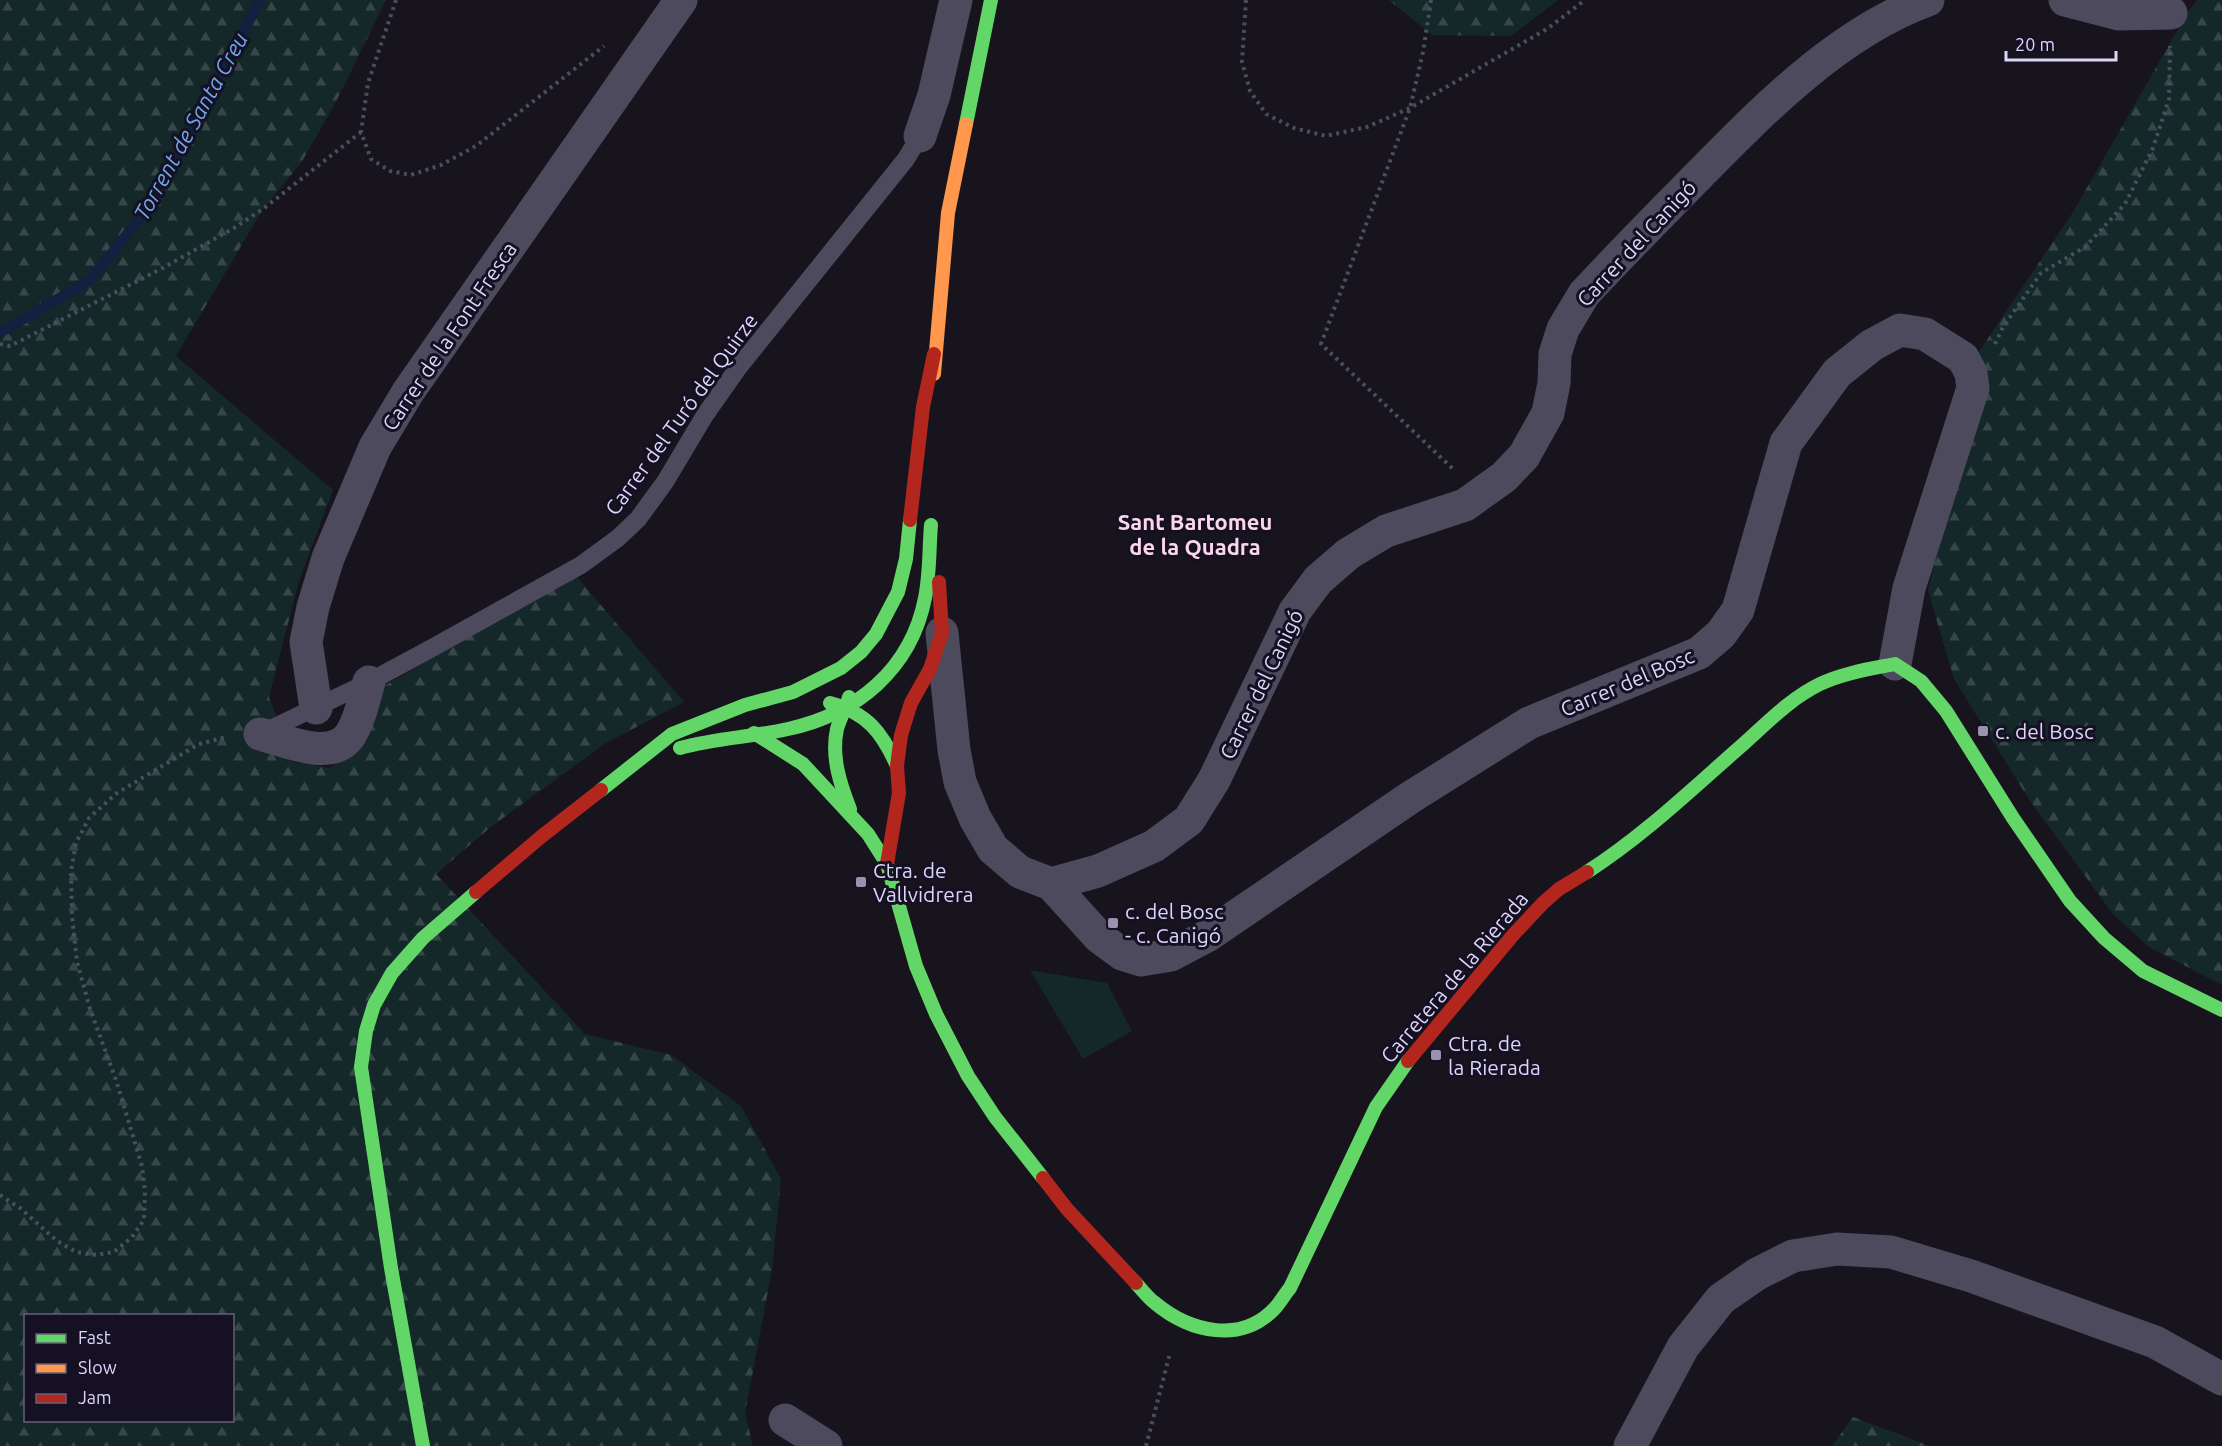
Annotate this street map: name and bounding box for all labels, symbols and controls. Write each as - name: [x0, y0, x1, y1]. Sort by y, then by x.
- scale bar: [2006, 24, 2116, 62]
- water label: Torrent de Santa Creu: [128, 28, 252, 224]
- text: 20 m: [2015, 34, 2055, 54]
- street label: Carrer del Canigó: [1572, 175, 1700, 311]
- street label: Carrer de la Font Fresca: [377, 237, 521, 435]
- street label: Carrer del Turó del Quirze: [600, 309, 762, 519]
- district label: Sant Bartomeu de la Quadra: [1118, 509, 1272, 559]
- street label: Carrer del Canigó: [1214, 605, 1308, 763]
- street label: Carrer del Bosc: [1557, 643, 1698, 721]
- place label: c. del Bosc: [1995, 719, 2094, 743]
- marker: c. del Bosc: [1976, 724, 1990, 738]
- place label: Ctra. de Vallvidrera: [873, 858, 974, 906]
- marker: Ctra. de Vallvidrera: [854, 875, 868, 889]
- street label: Carretera de la Rierada: [1375, 887, 1533, 1067]
- place label: c. del Bosc - c. Canigó: [1125, 899, 1224, 947]
- marker: c. del Bosc - c. Canigó: [1106, 916, 1120, 930]
- place label: Ctra. de la Rierada: [1448, 1031, 1541, 1079]
- marker: Ctra. de la Rierada: [1429, 1048, 1443, 1062]
- legend: [24, 1314, 234, 1422]
- text: Fast: [78, 1327, 111, 1347]
- text: Slow: [78, 1357, 117, 1377]
- text: Jam: [78, 1387, 112, 1407]

